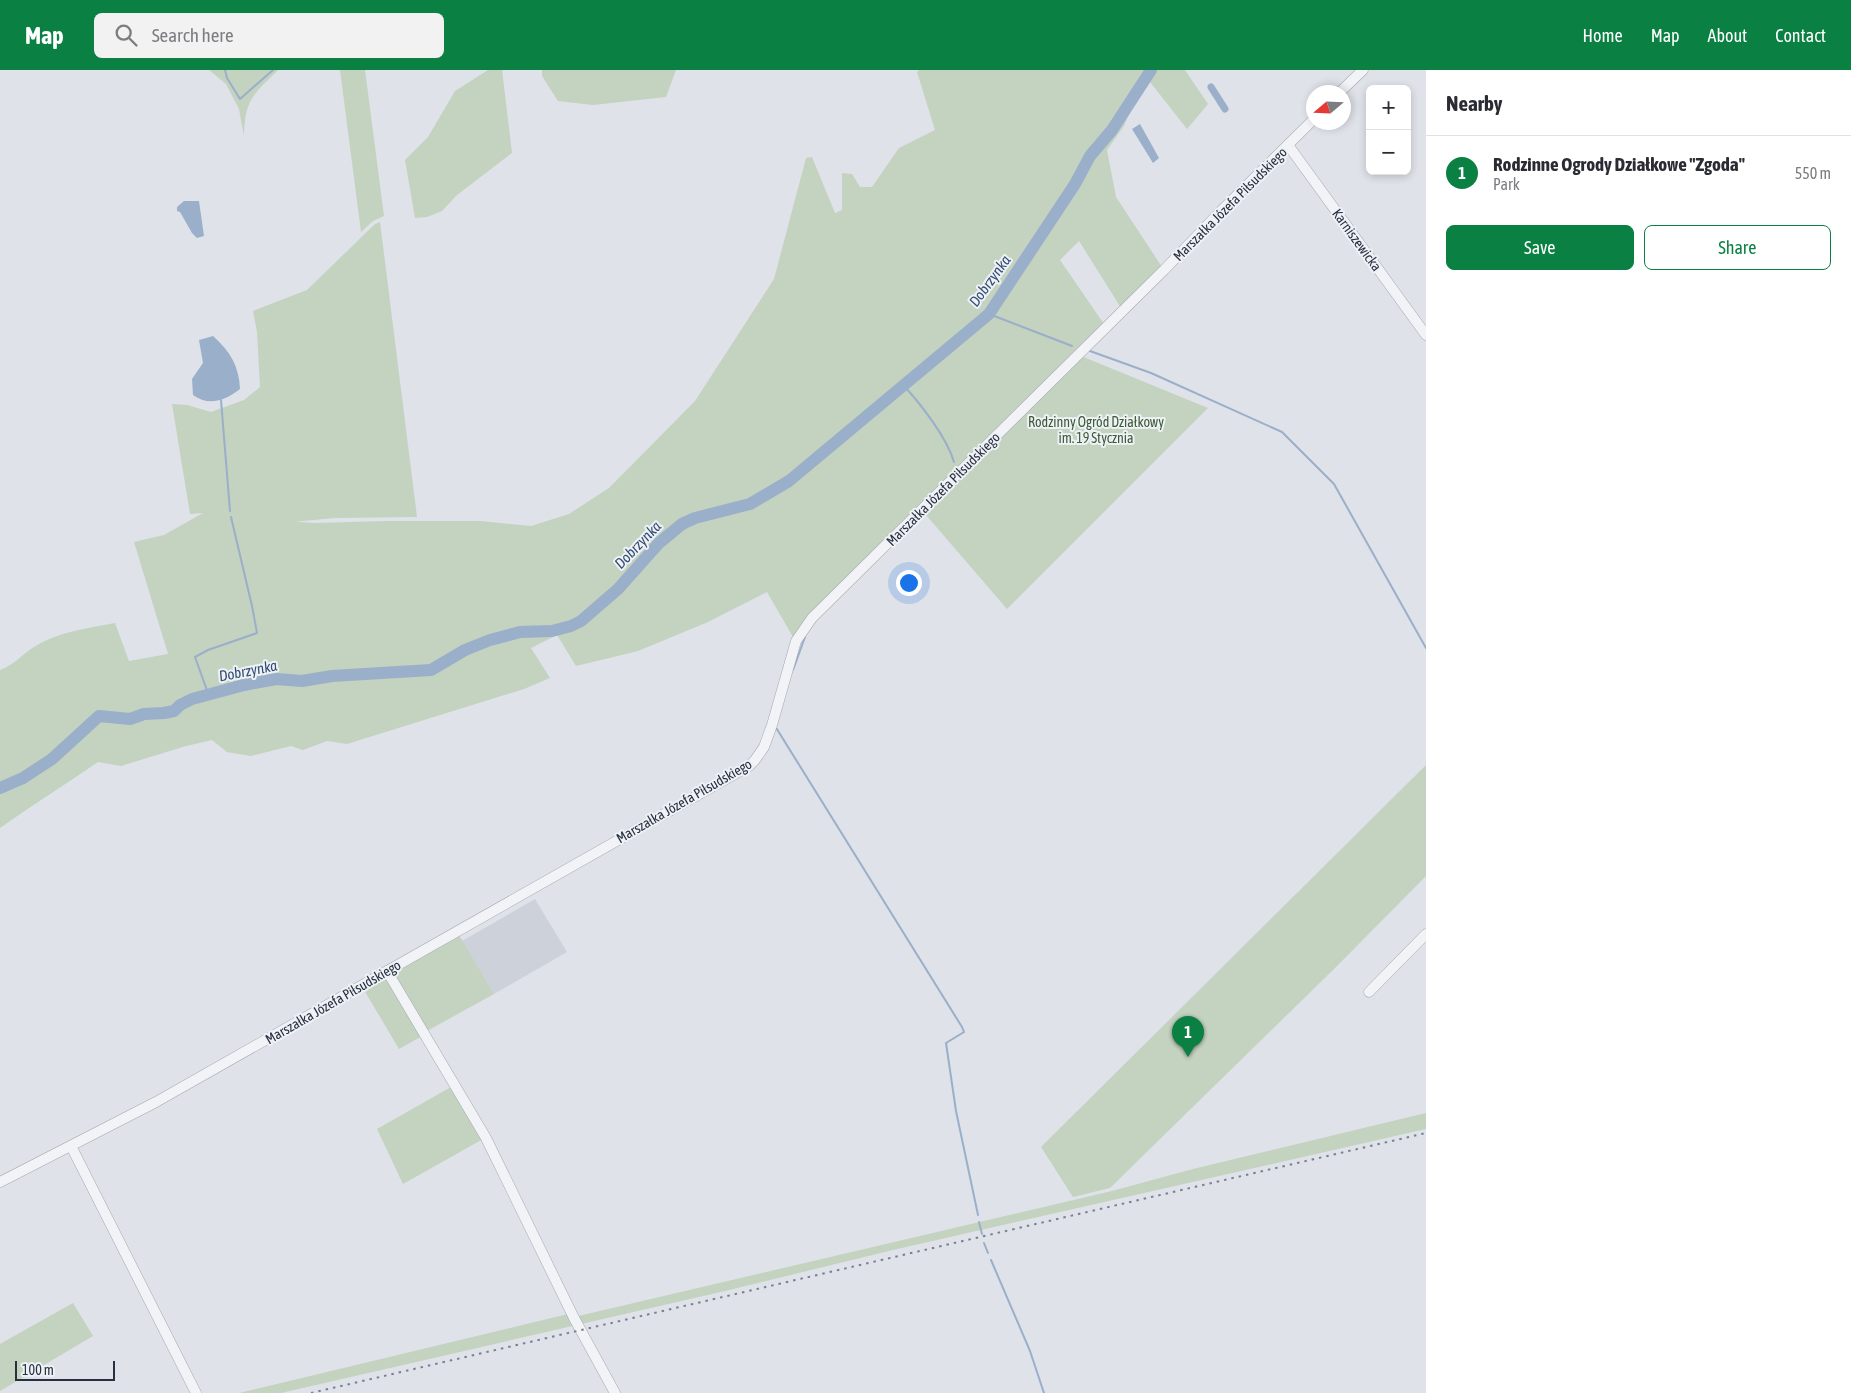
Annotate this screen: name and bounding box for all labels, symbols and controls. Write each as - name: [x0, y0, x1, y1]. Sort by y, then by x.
- search box: [94, 13, 444, 58]
- icon: search: [112, 21, 140, 49]
- text: Map: [25, 22, 64, 49]
- text: Search here: [152, 24, 234, 46]
- text: Home: [1583, 25, 1623, 46]
- text: Map: [1651, 25, 1680, 46]
- text: About: [1708, 25, 1747, 46]
- text: Contact: [1775, 25, 1826, 46]
- north arrow: [1306, 85, 1351, 130]
- map controls: [1366, 85, 1411, 175]
- button: +: [1366, 85, 1411, 130]
- text: Nearby: [1446, 91, 1502, 115]
- button: −: [1366, 130, 1411, 175]
- street label: Marszałka Józefa Piłsudskiego: [1170, 144, 1290, 264]
- text: Rodzinne Ogrody Działkowe "Zgoda": [1493, 153, 1745, 175]
- text: 1: [1458, 164, 1466, 182]
- text: 550 m: [1795, 164, 1831, 182]
- text: Park: [1493, 175, 1520, 193]
- street label: Karniszewicka: [1329, 206, 1385, 274]
- button: Save: [1446, 225, 1634, 270]
- button: Share: [1644, 225, 1831, 270]
- water label: Dobrzynka: [965, 252, 1014, 310]
- park label: Rodzinny Ogród Działkowy im. 19 Stycznia: [1028, 414, 1164, 446]
- street label: Marszałka Józefa Piłsudskiego: [883, 429, 1003, 549]
- water label: Dobrzynka: [611, 517, 664, 572]
- your location: [896, 570, 922, 596]
- water label: Dobrzynka: [217, 657, 279, 684]
- street label: Marszałka Józefa Piłsudskiego: [613, 756, 755, 846]
- street label: Marszałka Józefa Piłsudskiego: [262, 957, 404, 1047]
- pin: 1: [1172, 1016, 1204, 1057]
- scale bar: [15, 1358, 115, 1381]
- text: 100 m: [22, 1362, 54, 1378]

